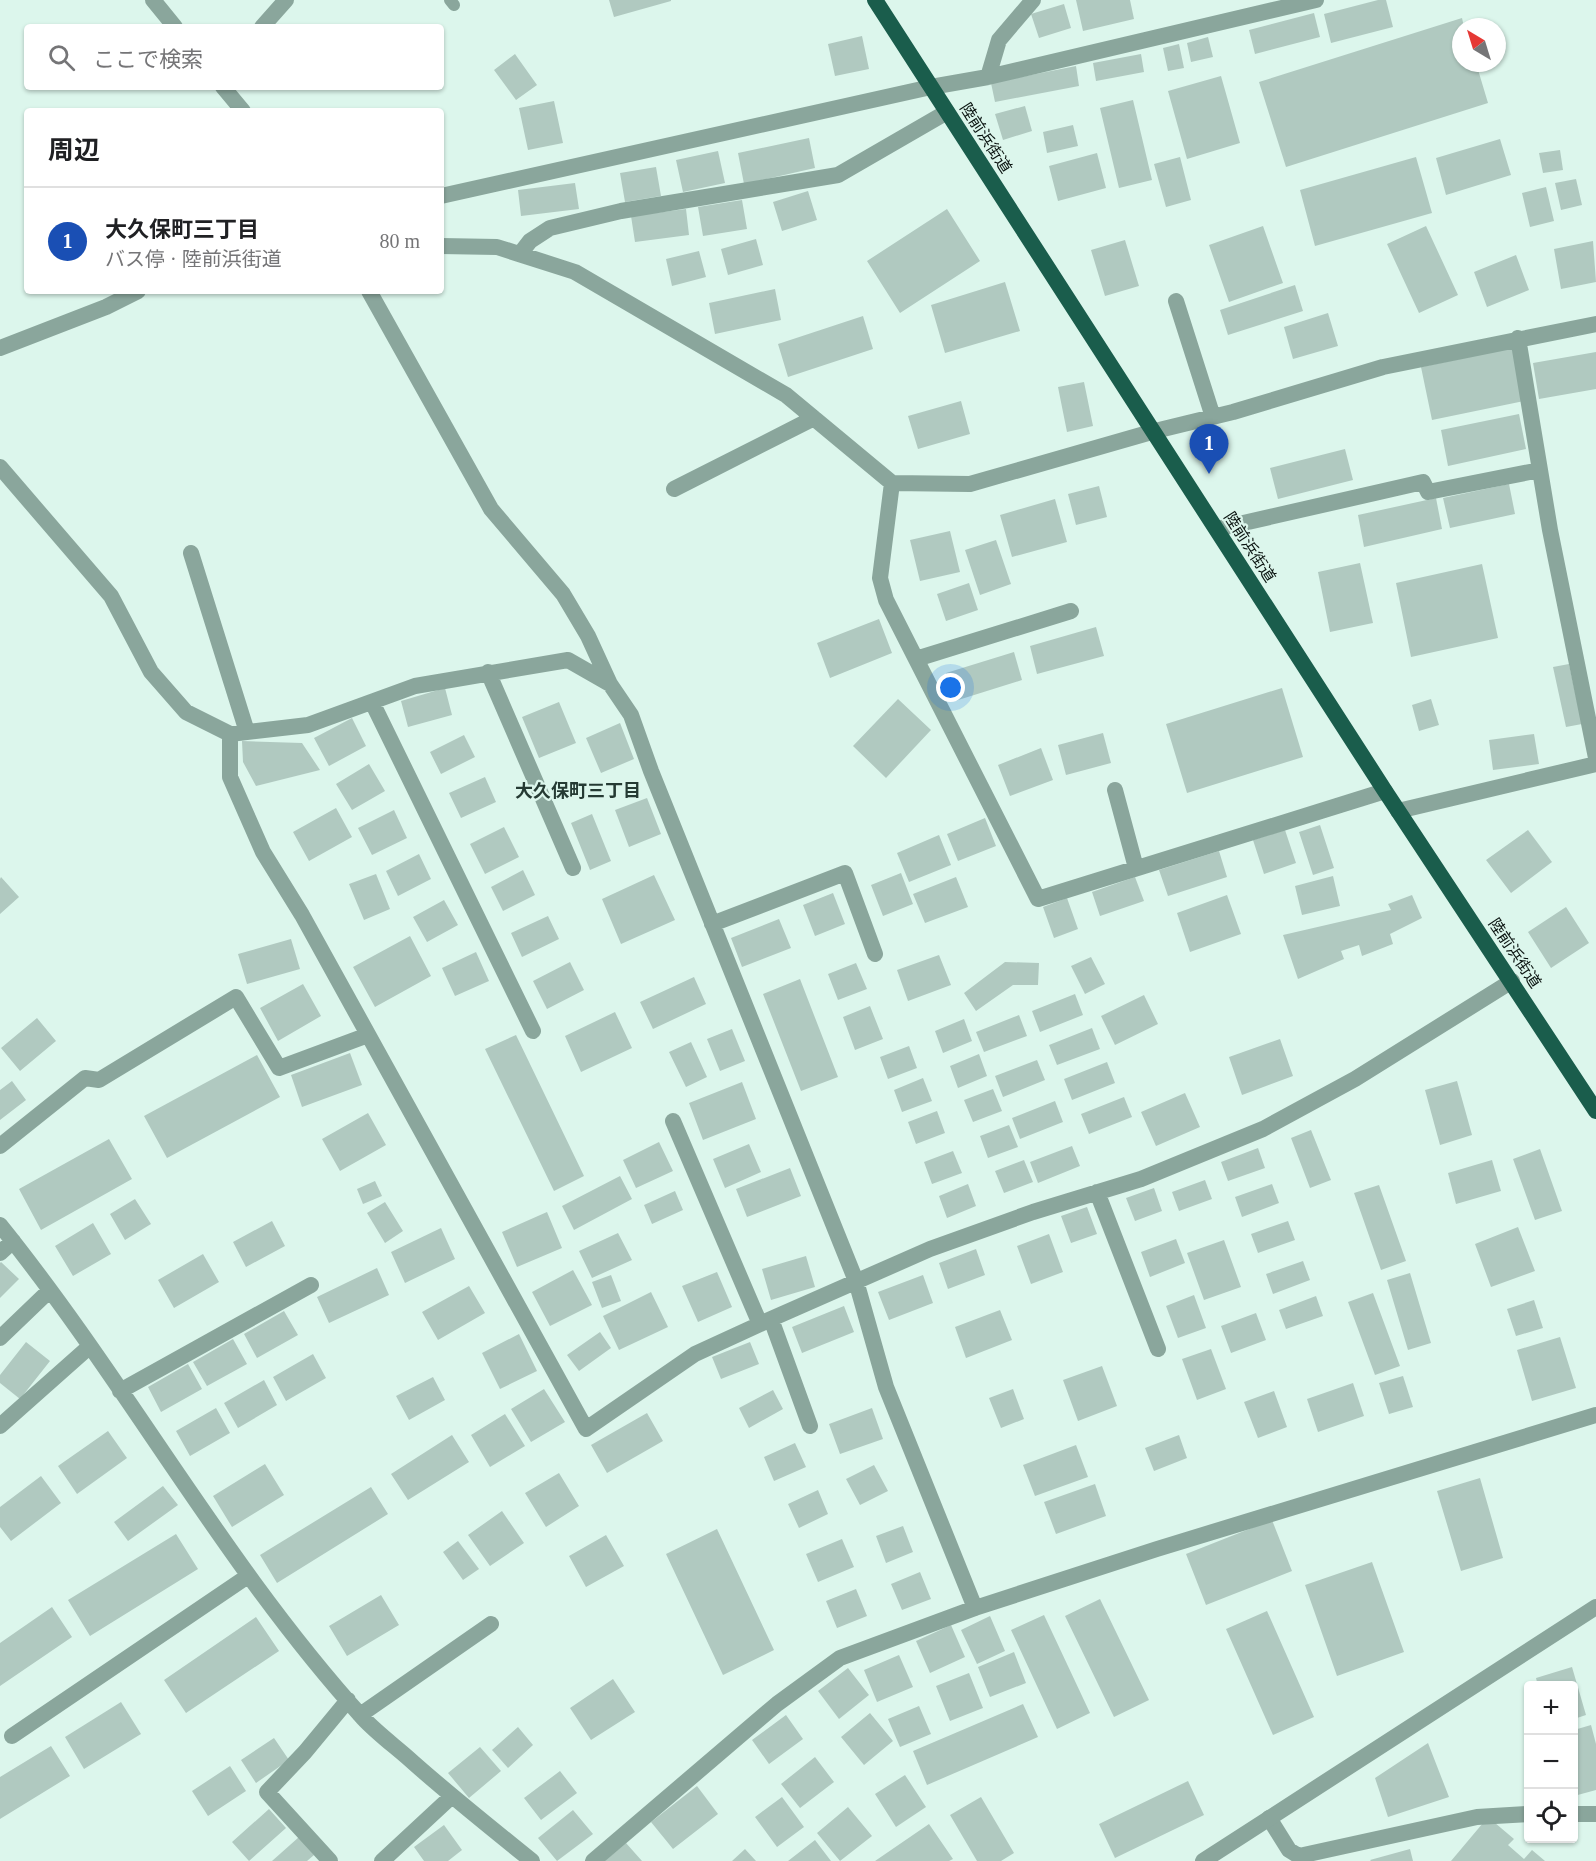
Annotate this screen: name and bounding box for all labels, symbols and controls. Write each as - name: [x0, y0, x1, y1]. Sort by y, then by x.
- north arrow: [1452, 18, 1506, 72]
- search box: [24, 24, 444, 90]
- icon: search: [45, 41, 78, 74]
- text: ここで検索: [93, 47, 203, 72]
- street label: 陸前浜街道: [957, 100, 1015, 176]
- text: 周辺: [48, 136, 100, 165]
- text: 大久保町三丁目: [105, 217, 259, 242]
- text: 1: [63, 230, 73, 252]
- text: 80 m: [379, 230, 420, 252]
- text: バス停 · 陸前浜街道: [105, 248, 282, 270]
- pin: 1: [1190, 424, 1228, 474]
- street label: 陸前浜街道: [1221, 509, 1279, 585]
- your location: [936, 673, 965, 702]
- district label: 大久保町三丁目: [515, 781, 641, 801]
- street label: 陸前浜街道: [1486, 915, 1544, 991]
- map controls: [1524, 1681, 1578, 1843]
- button: +: [1524, 1681, 1578, 1735]
- button: −: [1524, 1735, 1578, 1789]
- button: locate: [1524, 1789, 1578, 1843]

